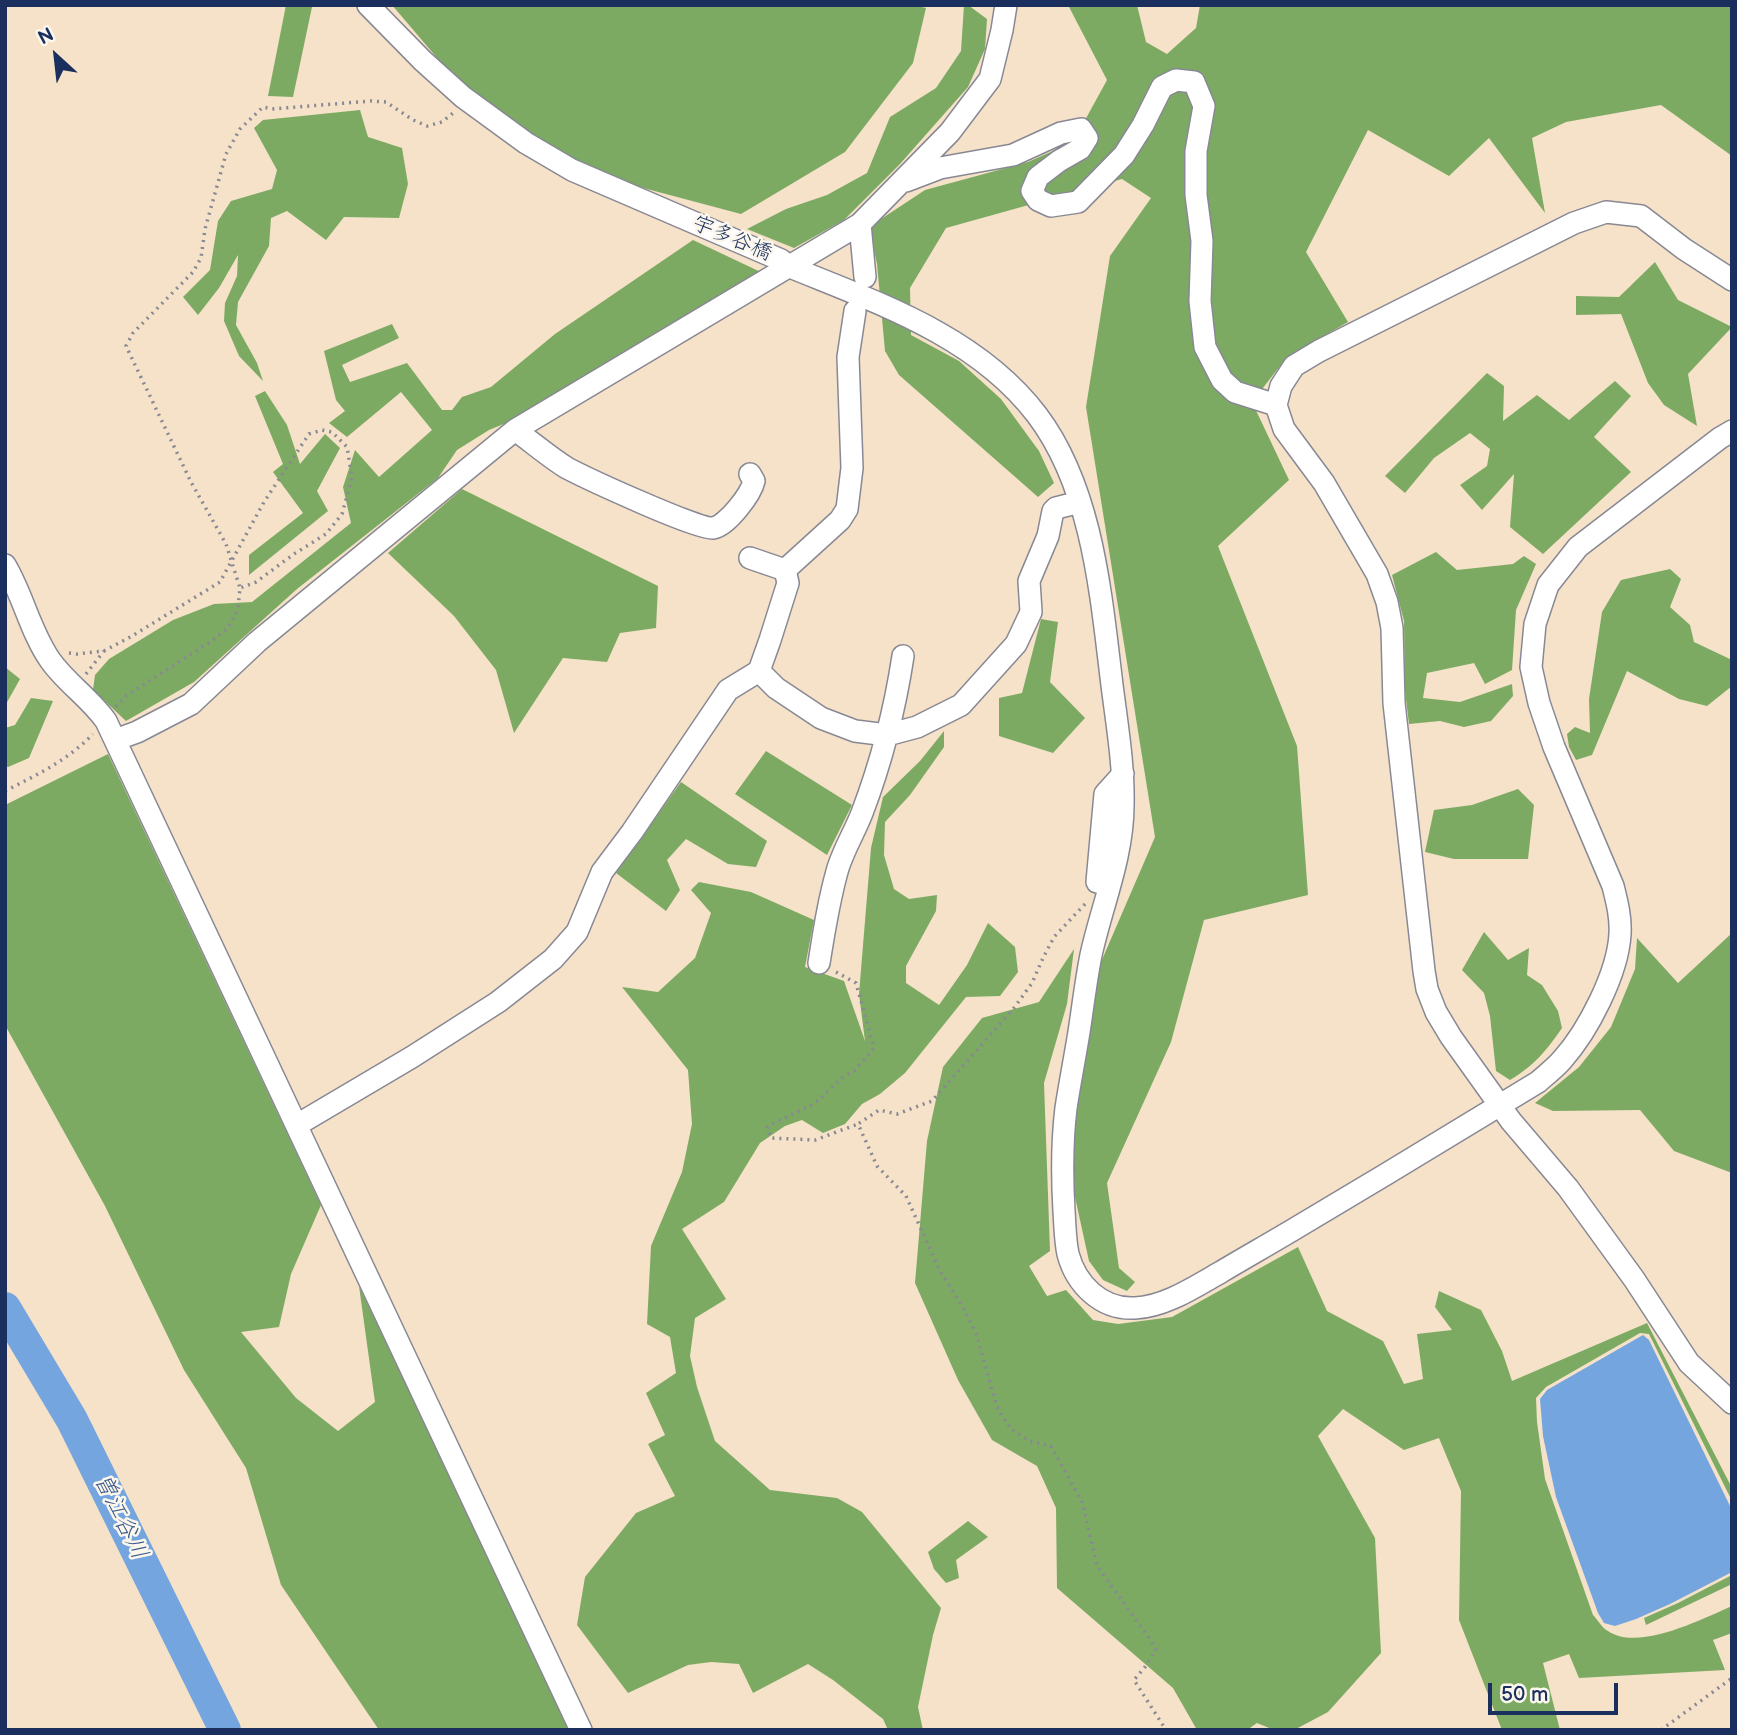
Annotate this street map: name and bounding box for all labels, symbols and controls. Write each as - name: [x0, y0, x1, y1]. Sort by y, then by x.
- north arrow: [21, 21, 91, 91]
- text: N: [35, 23, 58, 50]
- street label: 宇多谷橋: [688, 211, 776, 267]
- water label: 曽江谷川: [87, 1470, 153, 1564]
- scale bar: [1492, 1668, 1622, 1712]
- text: 50 m: [1501, 1682, 1548, 1707]

